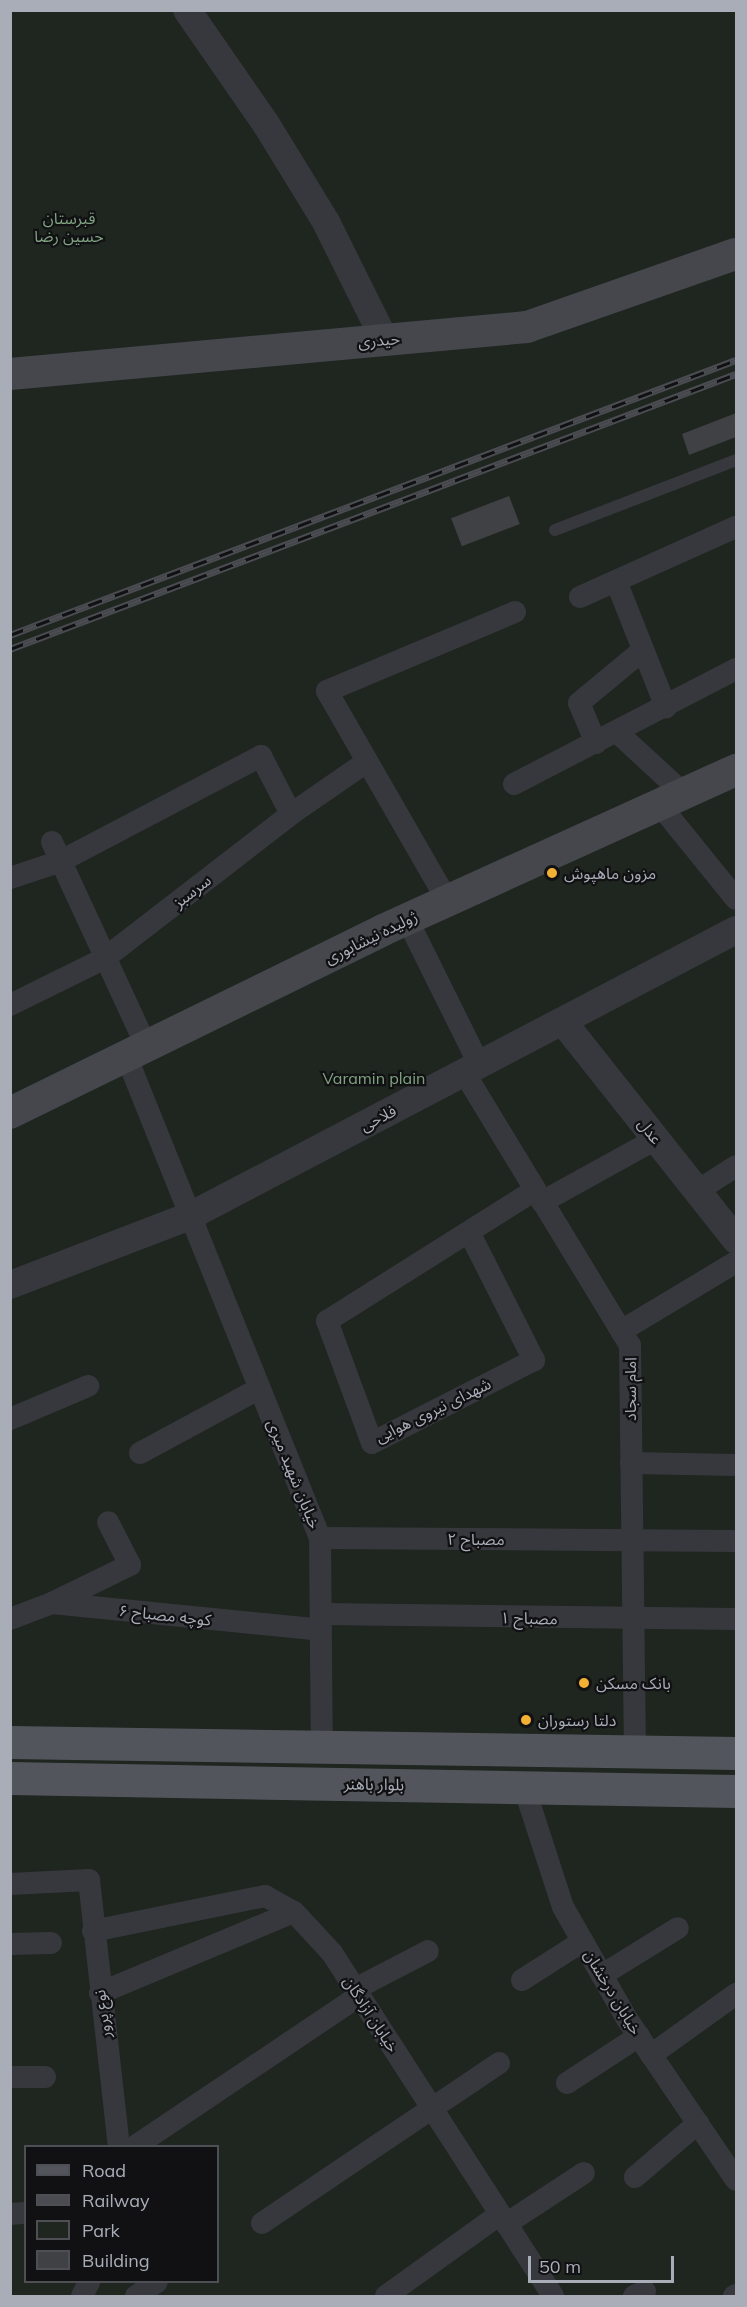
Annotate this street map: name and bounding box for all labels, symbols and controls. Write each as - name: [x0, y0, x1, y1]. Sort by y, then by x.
- park label: قبرستان حسین رضا: [34, 208, 104, 246]
- street label: حیدری: [357, 329, 401, 351]
- place label: مزون ماهپوش: [564, 863, 656, 883]
- marker: مزون ماهپوش: [545, 866, 559, 880]
- street label: سرسبز: [169, 870, 215, 912]
- street label: ژولیده نیشابوری: [322, 906, 420, 968]
- park label: Varamin plain: [323, 1068, 425, 1088]
- street label: فلاحی: [357, 1101, 399, 1135]
- street label: عدل: [634, 1114, 666, 1148]
- street label: امام سجاد: [620, 1357, 640, 1421]
- street label: شهدای نیروی هوایی: [372, 1374, 494, 1446]
- street label: خیابان شهید میری: [263, 1416, 325, 1532]
- street label: مصباح ۲: [447, 1529, 505, 1549]
- street label: کوچه مصباح ۶: [118, 1601, 212, 1629]
- street label: مصباح ۱: [500, 1608, 558, 1628]
- place label: بانک مسکن: [596, 1673, 671, 1693]
- marker: بانک مسکن: [577, 1676, 591, 1690]
- place label: دلتا رستوران: [538, 1710, 616, 1730]
- marker: دلتا رستوران: [519, 1713, 533, 1727]
- street label: بلوار باهنر: [344, 1774, 404, 1794]
- street label: خیابان درخشان: [580, 1946, 646, 2038]
- street label: خیابان آزادگان: [339, 1972, 403, 2056]
- street label: نوع پرور: [90, 1989, 114, 2039]
- legend: [24, 2145, 219, 2283]
- text: Road: [82, 2159, 126, 2182]
- text: Railway: [82, 2189, 150, 2212]
- text: Park: [82, 2219, 120, 2242]
- scale bar: [531, 2244, 676, 2282]
- text: Building: [82, 2249, 150, 2272]
- text: 50 m: [539, 2255, 581, 2278]

